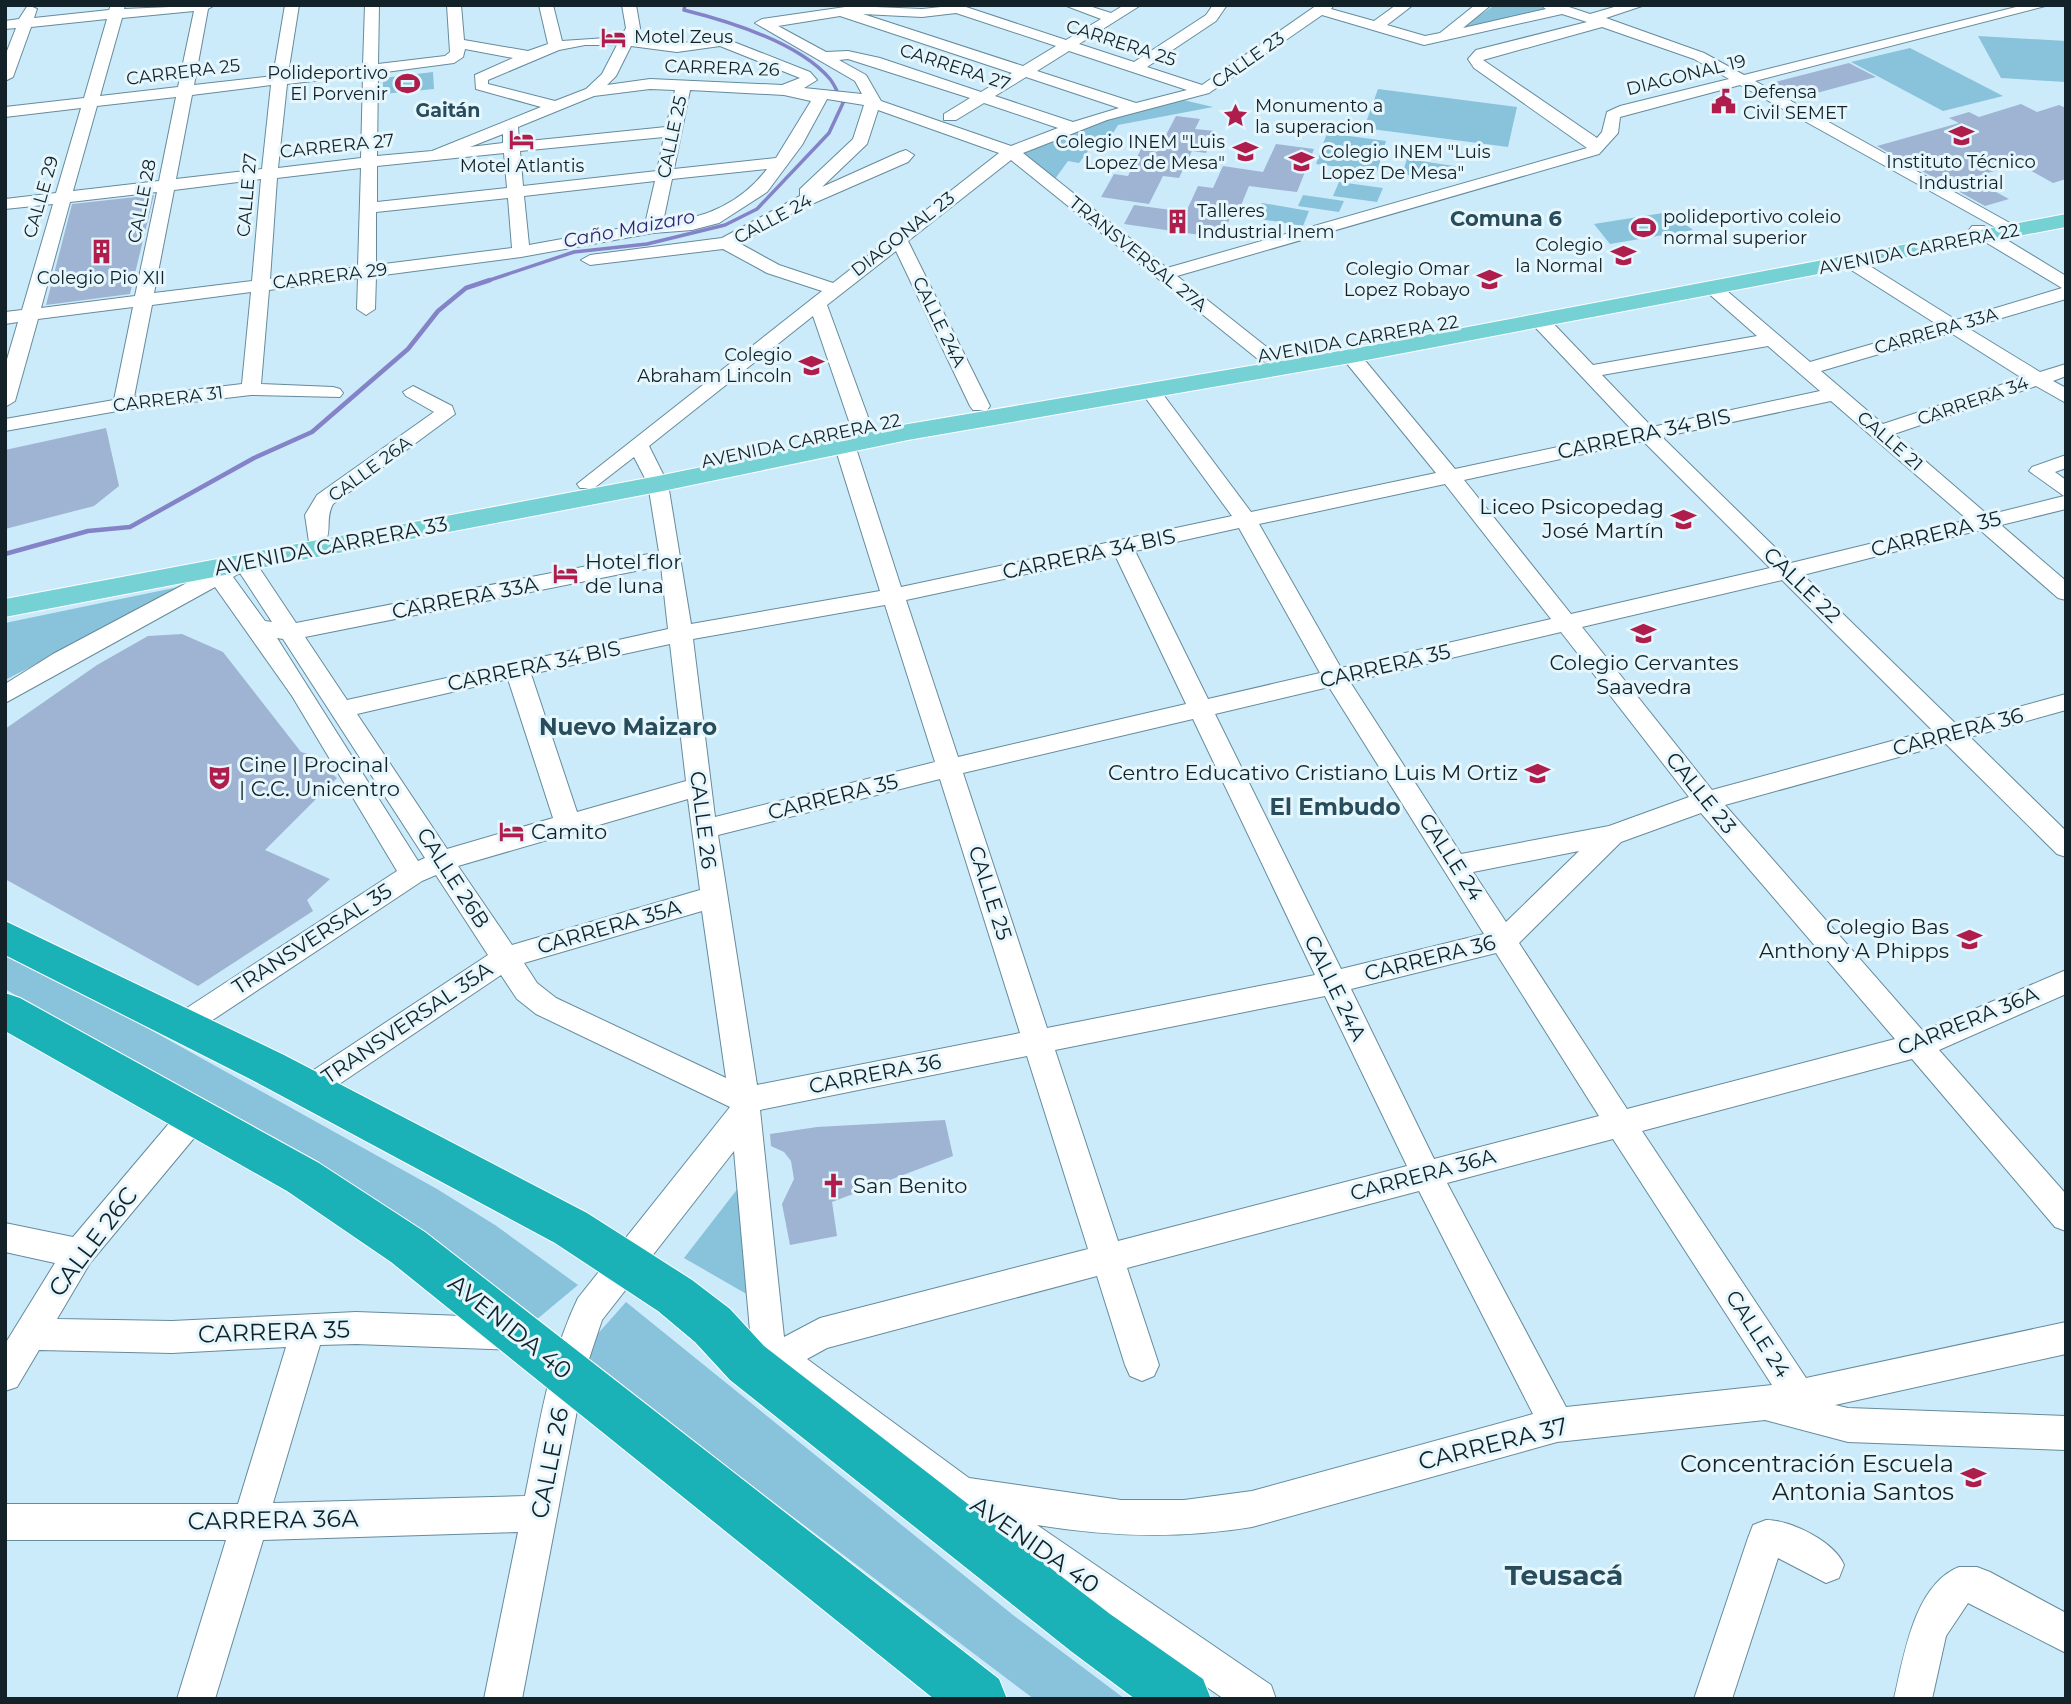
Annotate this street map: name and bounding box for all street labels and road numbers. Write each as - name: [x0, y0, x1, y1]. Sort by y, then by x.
- street label: CARRERA 25: [1063, 15, 1179, 71]
- street label: CALLE 23: [1207, 27, 1289, 93]
- street label: CARRERA 27: [897, 39, 1013, 95]
- street label: DIAGONAL 19: [1624, 50, 1748, 100]
- street label: CARRERA 25: [125, 54, 241, 90]
- street label: CARRERA 26: [664, 55, 780, 81]
- street label: CALLE 25: [653, 94, 691, 180]
- street label: CARRERA 27: [279, 129, 395, 163]
- street label: CALLE 27: [232, 152, 262, 238]
- street label: CALLE 29: [19, 153, 63, 241]
- street label: CALLE 28: [123, 157, 161, 245]
- street label: DIAGONAL 23: [847, 187, 959, 281]
- street label: CALLE 24: [730, 189, 816, 249]
- street label: TRANSVERSAL 27A: [1065, 192, 1211, 316]
- street label: AVENIDA CARRERA 22: [1817, 219, 2021, 279]
- street label: CARRERA 29: [271, 258, 389, 294]
- street label: CALLE 24A: [908, 273, 970, 371]
- street label: CARRERA 33A: [1872, 303, 2000, 359]
- street label: AVENIDA CARRERA 22: [1256, 310, 1460, 368]
- street label: CARRERA 34: [1915, 372, 2032, 430]
- street label: CARRERA 31: [112, 381, 224, 417]
- street label: CARRERA 34 BIS: [1555, 403, 1733, 464]
- street label: CALLE 21: [1853, 406, 1927, 476]
- street label: AVENIDA CARRERA 22: [699, 409, 903, 473]
- street label: CALLE 26A: [324, 431, 416, 507]
- street label: CARRERA 35: [1868, 505, 2004, 562]
- street label: AVENIDA CARRERA 33: [212, 511, 450, 580]
- street label: CARRERA 34 BIS: [1000, 523, 1178, 584]
- street label: CALLE 22: [1759, 542, 1846, 628]
- street label: CARRERA 33A: [390, 571, 541, 624]
- street label: CARRERA 34 BIS: [445, 635, 623, 696]
- street label: CARRERA 35: [1317, 638, 1453, 693]
- street label: CARRERA 36: [1890, 702, 2026, 761]
- street label: CALLE 23: [1661, 747, 1742, 838]
- street label: CARRERA 35: [765, 768, 901, 825]
- street label: CALLE 26: [685, 770, 722, 871]
- street label: CALLE 24: [1414, 808, 1489, 905]
- street label: CALLE 26B: [412, 823, 495, 932]
- street label: CALLE 25: [963, 843, 1017, 943]
- street label: TRANSVERSAL 35: [227, 878, 396, 1000]
- street label: CARRERA 35A: [534, 894, 684, 959]
- street label: CARRERA 36: [1362, 929, 1498, 986]
- street label: CALLE 24A: [1299, 931, 1372, 1045]
- street label: TRANSVERSAL 35A: [317, 956, 498, 1089]
- street label: CARRERA 36A: [1894, 981, 2043, 1060]
- street label: CARRERA 36: [807, 1048, 943, 1099]
- street label: CARRERA 36A: [1347, 1143, 1499, 1206]
- street label: CALLE 26C: [42, 1181, 143, 1302]
- street label: AVENIDA 40: [443, 1268, 578, 1385]
- street label: CALLE 24: [1721, 1285, 1796, 1382]
- street label: CARRERA 35: [197, 1314, 351, 1349]
- street label: CALLE 26: [525, 1405, 574, 1521]
- street label: CARRERA 37: [1415, 1411, 1571, 1476]
- street label: AVENIDA 40: [965, 1490, 1105, 1600]
- street label: CARRERA 36A: [187, 1503, 359, 1535]

